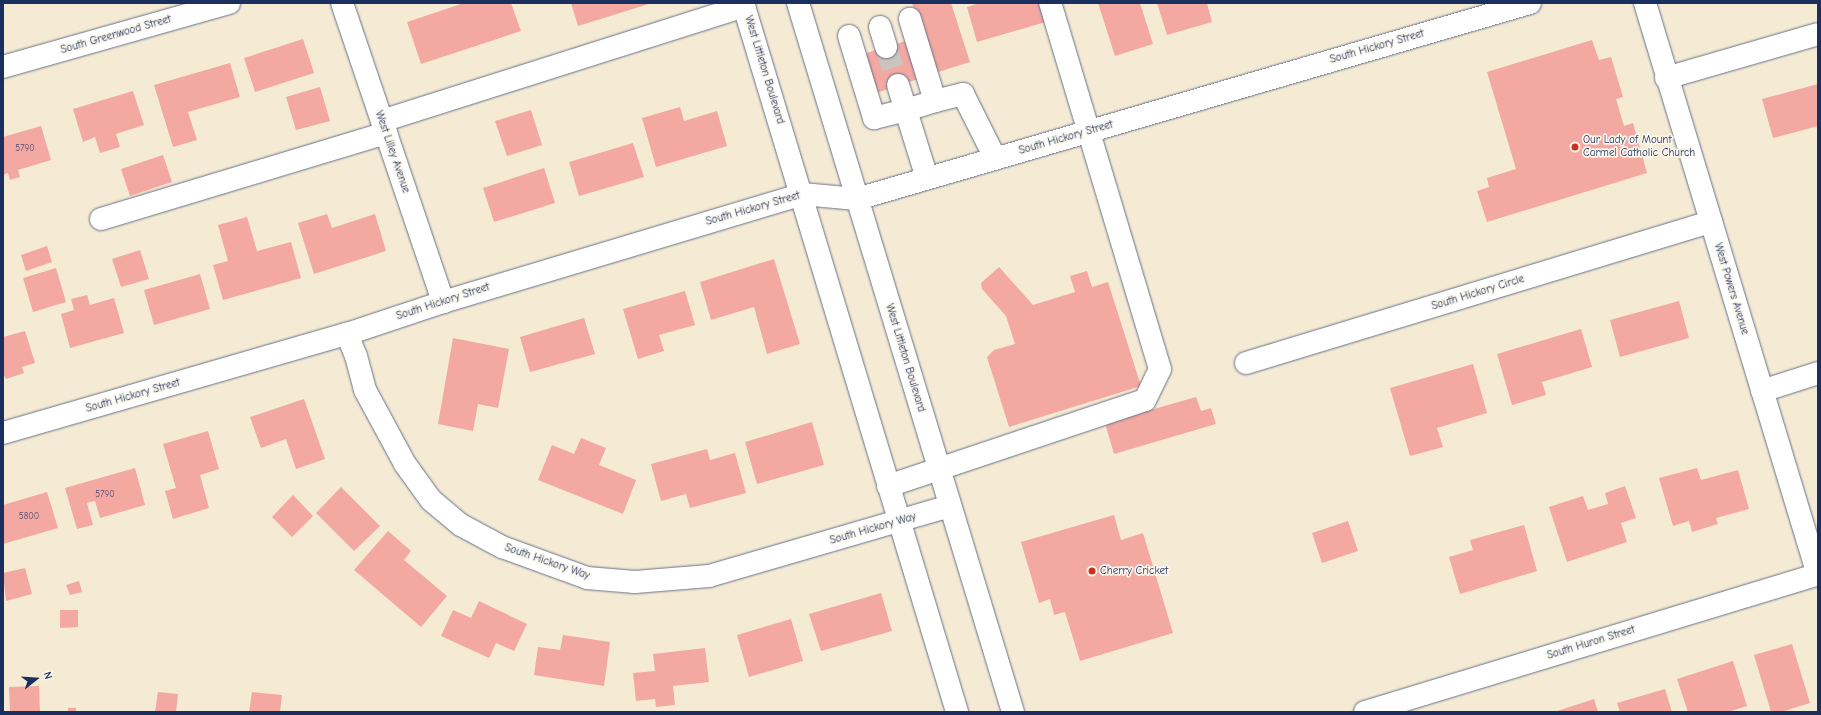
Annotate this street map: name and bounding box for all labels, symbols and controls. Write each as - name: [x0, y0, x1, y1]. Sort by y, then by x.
- street label: South Greenwood Street: [59, 13, 173, 57]
- street label: West Littleton Boulevard: [741, 14, 787, 126]
- street label: South Hickory Street: [1328, 27, 1426, 67]
- street label: West Lilley Avenue: [372, 109, 412, 195]
- street label: South Hickory Street: [1017, 118, 1115, 158]
- place label: Our Lady of Mount Carmel Catholic Church: [1583, 134, 1695, 160]
- marker: Our Lady of Mount Carmel Catholic Church: [1570, 142, 1580, 152]
- house number: 5790: [15, 143, 35, 153]
- street label: South Hickory Street: [704, 189, 802, 229]
- street label: West Powers Avenue: [1711, 242, 1751, 336]
- street label: South Hickory Circle: [1430, 273, 1526, 313]
- street label: South Hickory Street: [395, 281, 491, 323]
- street label: West Littleton Boulevard: [882, 302, 928, 414]
- street label: South Hickory Street: [84, 376, 182, 416]
- house number: 5790: [95, 489, 115, 499]
- street label: South Hickory Way: [828, 510, 918, 548]
- house number: 5800: [19, 511, 39, 521]
- street label: South Hickory Way: [503, 541, 591, 583]
- place label: Cherry Cricket: [1100, 564, 1168, 578]
- marker: Cherry Cricket: [1087, 566, 1097, 576]
- street label: South Huron Street: [1546, 623, 1636, 663]
- north arrow: [16, 659, 56, 699]
- text: N: [41, 670, 55, 681]

